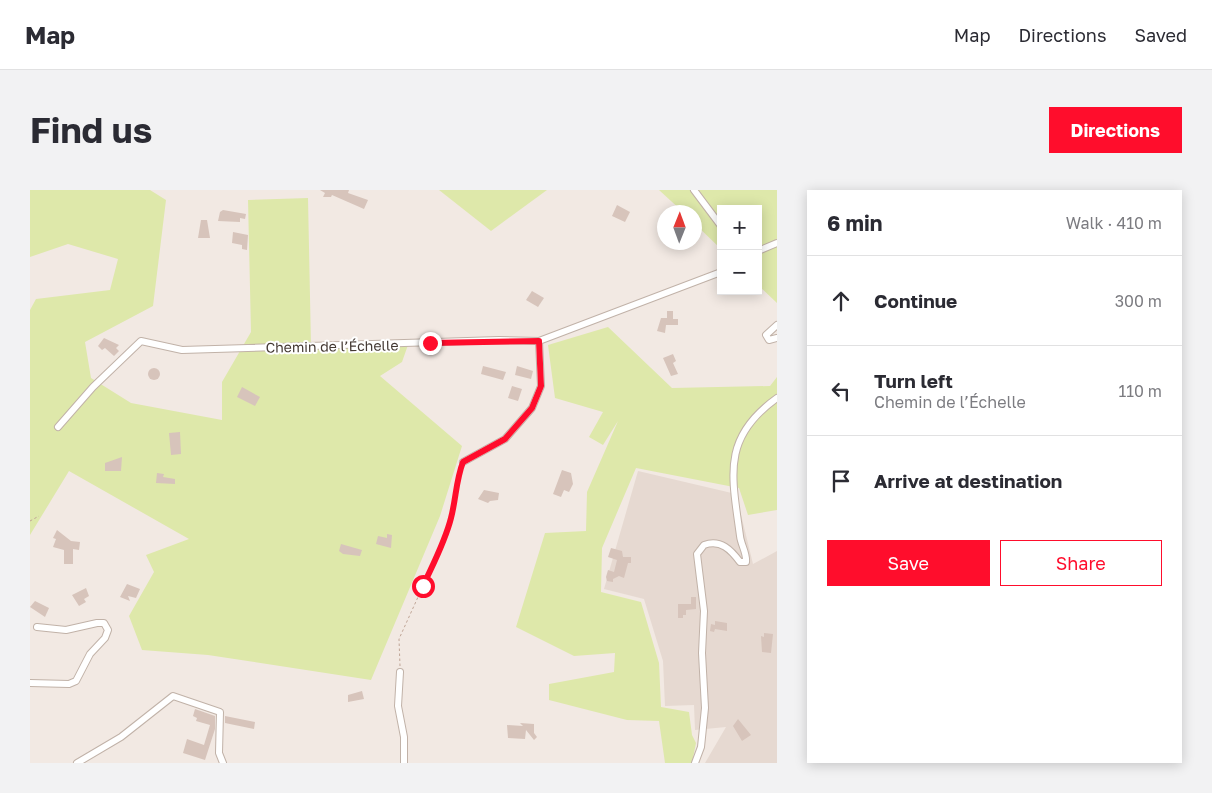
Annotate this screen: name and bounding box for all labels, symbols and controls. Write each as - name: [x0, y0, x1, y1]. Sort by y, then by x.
- text: Map: [25, 20, 75, 49]
- text: Map: [954, 24, 990, 46]
- text: Directions: [1018, 24, 1106, 46]
- text: Saved: [1134, 24, 1187, 46]
- button: Directions: [1049, 107, 1182, 153]
- text: Find us: [30, 109, 152, 151]
- north arrow: [657, 205, 702, 250]
- map controls: [717, 205, 762, 295]
- button: +: [717, 205, 762, 250]
- text: 6 min: [827, 210, 882, 236]
- text: Walk · 410 m: [1066, 213, 1162, 233]
- button: −: [717, 250, 762, 295]
- icon: ahead: [827, 287, 855, 315]
- text: Continue: [874, 289, 957, 312]
- text: 300 m: [1115, 291, 1162, 311]
- route end: [419, 332, 442, 355]
- street label: Chemin de l’Échelle: [265, 336, 399, 356]
- text: Turn left: [874, 369, 953, 392]
- icon: left: [827, 377, 855, 405]
- text: 110 m: [1118, 381, 1162, 401]
- text: Chemin de l’Échelle: [874, 392, 1026, 412]
- icon: arrive: [827, 467, 855, 495]
- text: Arrive at destination: [874, 469, 1062, 492]
- button: Save: [827, 540, 990, 586]
- button: Share: [1000, 540, 1162, 586]
- route start: [412, 575, 435, 598]

